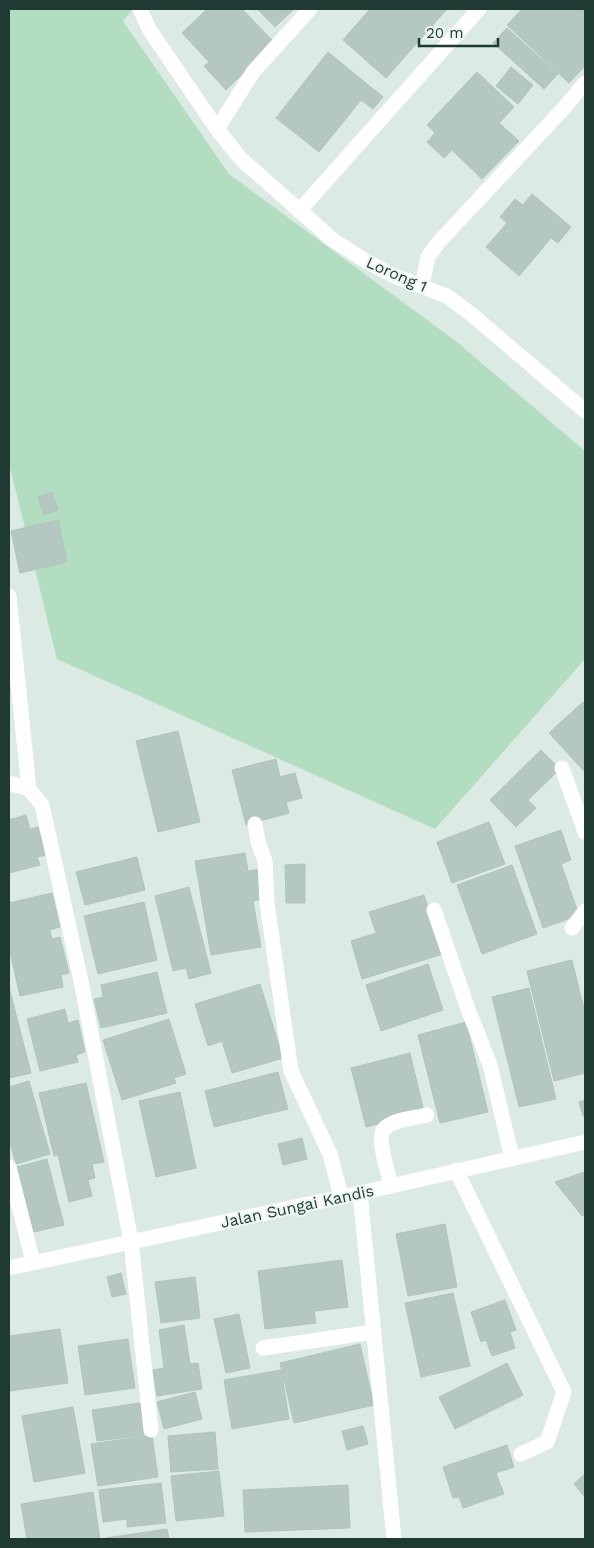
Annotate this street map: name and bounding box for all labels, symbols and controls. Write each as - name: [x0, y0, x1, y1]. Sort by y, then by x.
- scale bar: [419, 15, 498, 47]
- text: 20 m: [426, 24, 464, 42]
- street label: Lorong 1: [363, 253, 430, 296]
- street label: Jalan Sungai Kandis: [219, 1181, 376, 1232]

